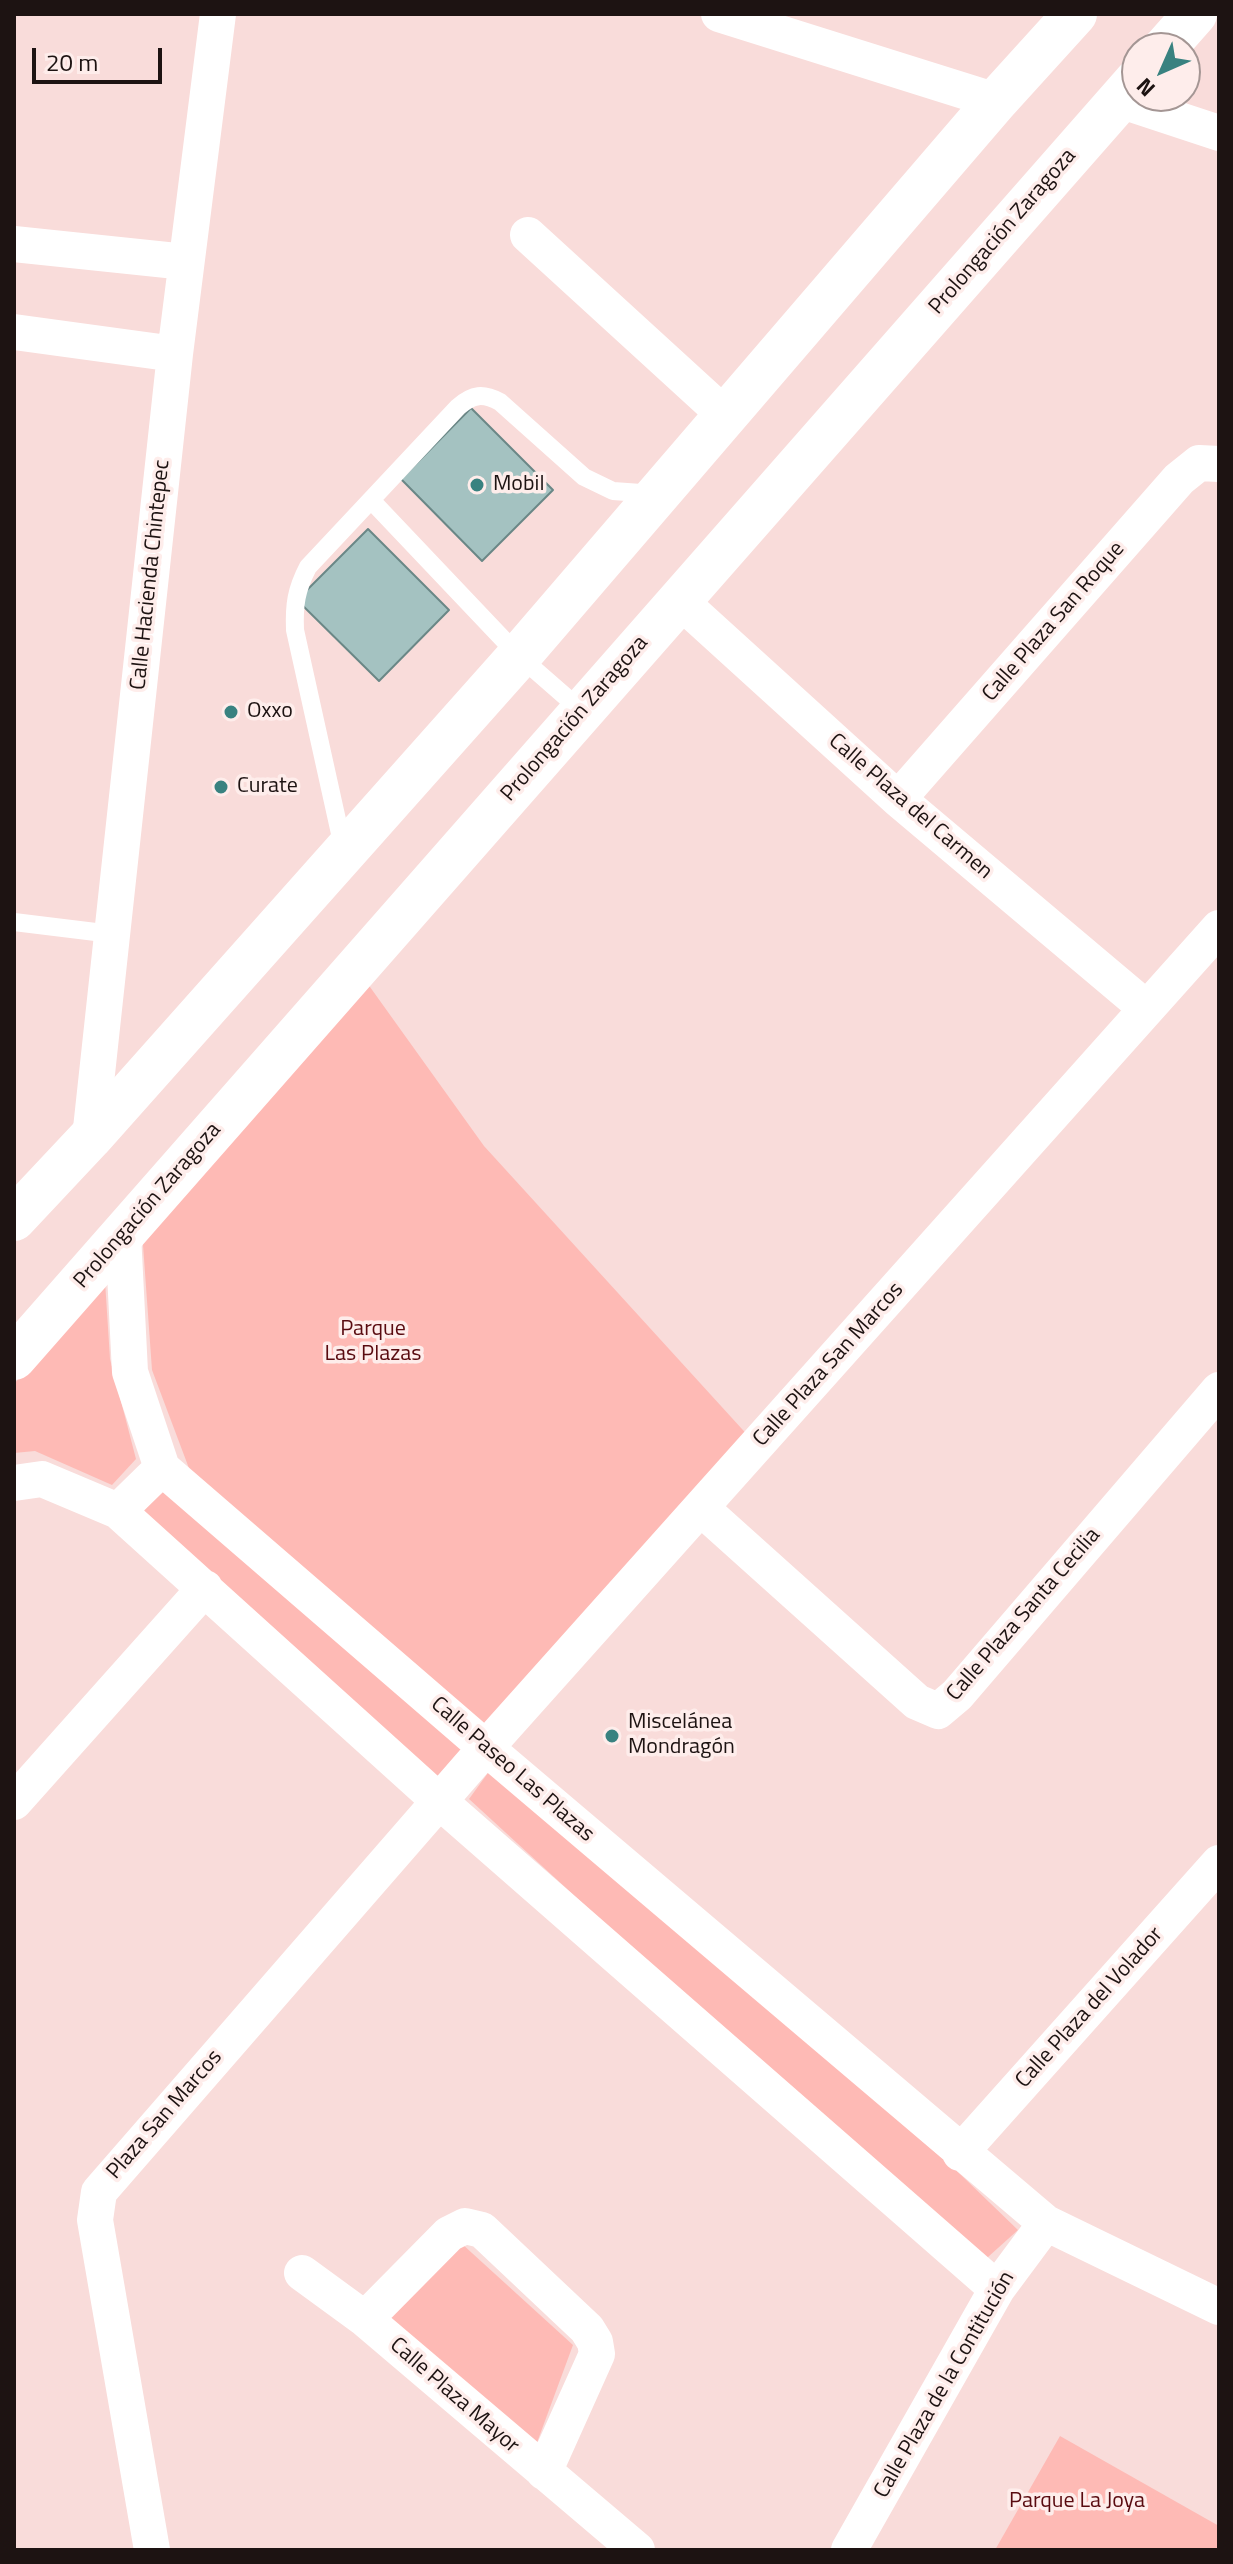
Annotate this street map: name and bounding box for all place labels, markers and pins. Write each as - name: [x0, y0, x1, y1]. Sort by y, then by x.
- place label: Mobil: [493, 472, 544, 498]
- marker: Mobil: [468, 476, 486, 494]
- place label: Oxxo: [247, 699, 293, 725]
- marker: Oxxo: [222, 703, 240, 721]
- place label: Curate: [237, 774, 298, 800]
- marker: Curate: [212, 778, 230, 796]
- place label: Miscelánea Mondragón: [628, 1710, 735, 1762]
- marker: Miscelánea Mondragón: [603, 1727, 621, 1745]

